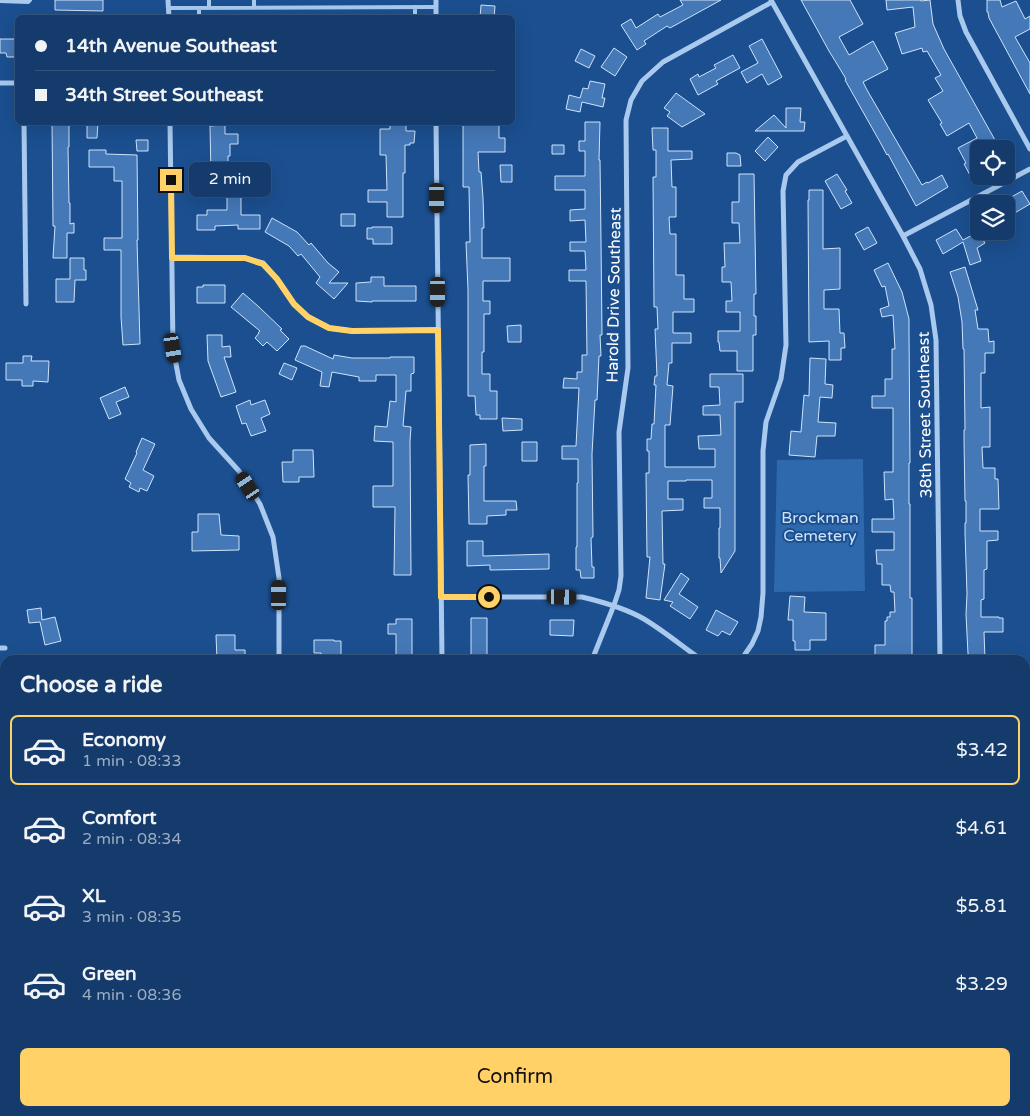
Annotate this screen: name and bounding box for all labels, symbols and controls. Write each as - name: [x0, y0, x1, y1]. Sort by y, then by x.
- text: 14th Avenue Southeast: [65, 35, 277, 57]
- text: 34th Street Southeast: [65, 84, 263, 106]
- map controls: [970, 140, 1015, 240]
- button: locate: [970, 140, 1015, 185]
- callout: 2 min: [188, 162, 271, 198]
- route end: [160, 169, 182, 191]
- text: 2 min: [209, 169, 251, 189]
- car: [429, 183, 444, 213]
- button: layers: [970, 195, 1015, 240]
- street label: Harold Drive Southeast: [602, 207, 626, 383]
- car: [430, 277, 445, 307]
- street label: 38th Street Southeast: [914, 331, 936, 499]
- car: [163, 332, 182, 364]
- car: [233, 469, 262, 503]
- park label: Brockman Cemetery: [781, 508, 859, 546]
- car: [271, 580, 286, 610]
- route start: [478, 586, 500, 608]
- car: [546, 589, 577, 605]
- text: Choose a ride: [20, 672, 163, 698]
- icon: car: [22, 728, 67, 773]
- text: Economy: [82, 729, 166, 751]
- text: $3.42: [956, 739, 1008, 761]
- text: 1 min · 08:33: [82, 751, 181, 771]
- icon: car: [22, 806, 67, 851]
- text: Comfort: [82, 807, 156, 829]
- text: $4.61: [956, 817, 1008, 839]
- text: 2 min · 08:34: [82, 829, 181, 849]
- icon: car: [22, 884, 67, 929]
- text: XL: [82, 885, 106, 907]
- text: $5.81: [956, 895, 1008, 917]
- text: 3 min · 08:35: [82, 907, 181, 927]
- icon: car: [22, 962, 67, 1007]
- text: Green: [82, 963, 136, 985]
- text: $3.29: [956, 973, 1008, 995]
- text: 4 min · 08:36: [82, 985, 181, 1005]
- button: Confirm: [20, 1048, 1010, 1106]

